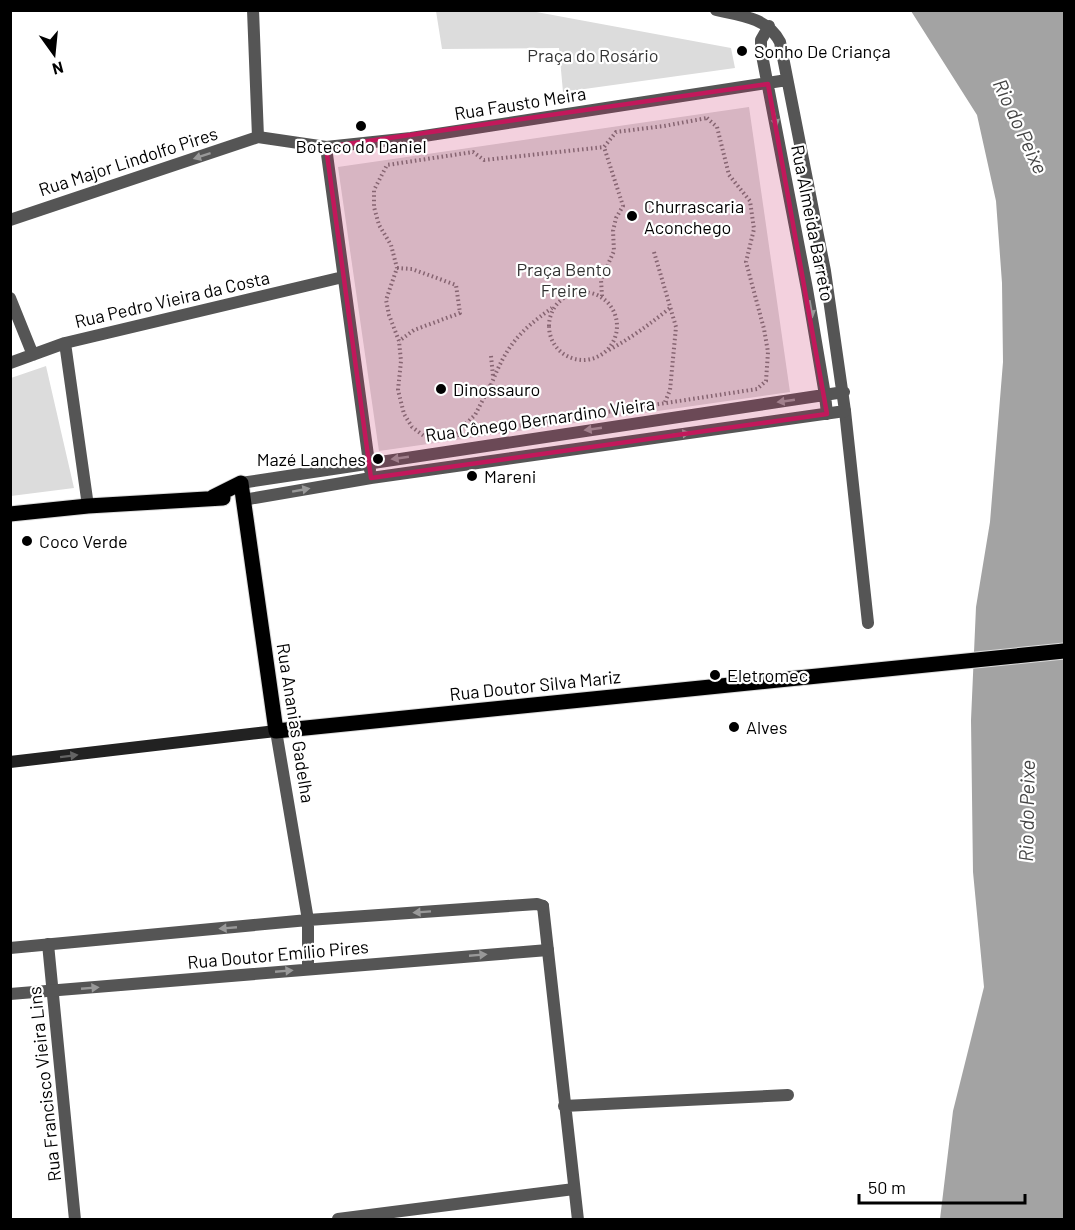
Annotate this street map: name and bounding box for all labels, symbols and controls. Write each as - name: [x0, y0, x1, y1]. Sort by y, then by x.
- north arrow: [24, 24, 84, 84]
- place label: Sonho De Criança: [754, 40, 891, 62]
- park label: Praça do Rosário: [527, 44, 659, 66]
- marker: Sonho De Criança: [735, 44, 749, 58]
- text: N: [50, 58, 66, 80]
- water label: Rio do Peixe: [989, 75, 1053, 177]
- street label: Rua Fausto Meira: [453, 82, 587, 124]
- one-way arrow: [771, 108, 780, 127]
- marker: Boteco do Daniel: [354, 119, 368, 133]
- street label: Rua Major Lindolfo Pires: [36, 122, 220, 200]
- place label: Boteco do Daniel: [295, 135, 427, 157]
- street label: Rua Almeida Barreto: [787, 143, 839, 303]
- one-way arrow: [193, 151, 211, 161]
- place label: Churrascaria Aconchego: [644, 195, 744, 238]
- marker: Churrascaria Aconchego: [625, 209, 639, 223]
- park label: Praça Bento Freire: [516, 258, 612, 301]
- street label: Rua Pedro Vieira da Costa: [72, 266, 272, 332]
- one-way arrow: [807, 300, 816, 319]
- place label: Dinossauro: [453, 378, 540, 400]
- marker: Dinossauro: [434, 382, 448, 396]
- street label: Rua Cônego Bernardino Vieira: [424, 392, 656, 446]
- one-way arrow: [776, 396, 795, 405]
- one-way arrow: [584, 425, 603, 434]
- one-way arrow: [671, 430, 690, 439]
- place label: Mazé Lanches: [257, 448, 366, 470]
- marker: Mazé Lanches: [371, 452, 385, 466]
- one-way arrow: [391, 454, 410, 463]
- place label: Mareni: [484, 465, 536, 487]
- marker: Mareni: [465, 469, 479, 483]
- one-way arrow: [291, 485, 310, 494]
- place label: Coco Verde: [39, 530, 128, 552]
- marker: Coco Verde: [20, 534, 34, 548]
- street label: Rua Ananias Gadelha: [272, 641, 320, 805]
- place label: Eletromec: [727, 664, 808, 686]
- street label: Rua Doutor Silva Mariz: [448, 665, 622, 705]
- marker: Eletromec: [708, 668, 722, 682]
- place label: Alves: [746, 716, 787, 738]
- marker: Alves: [727, 720, 741, 734]
- one-way arrow: [59, 751, 78, 760]
- water label: Rio do Peixe: [1013, 760, 1039, 862]
- one-way arrow: [413, 907, 432, 917]
- one-way arrow: [218, 923, 237, 933]
- street label: Rua Doutor Emílio Pires: [186, 935, 370, 973]
- one-way arrow: [469, 951, 488, 960]
- one-way arrow: [275, 966, 294, 976]
- one-way arrow: [80, 983, 99, 992]
- street label: Rua Francisco Vieira Lins: [23, 985, 65, 1183]
- scale bar: [859, 1167, 1026, 1205]
- text: 50 m: [868, 1176, 906, 1198]

